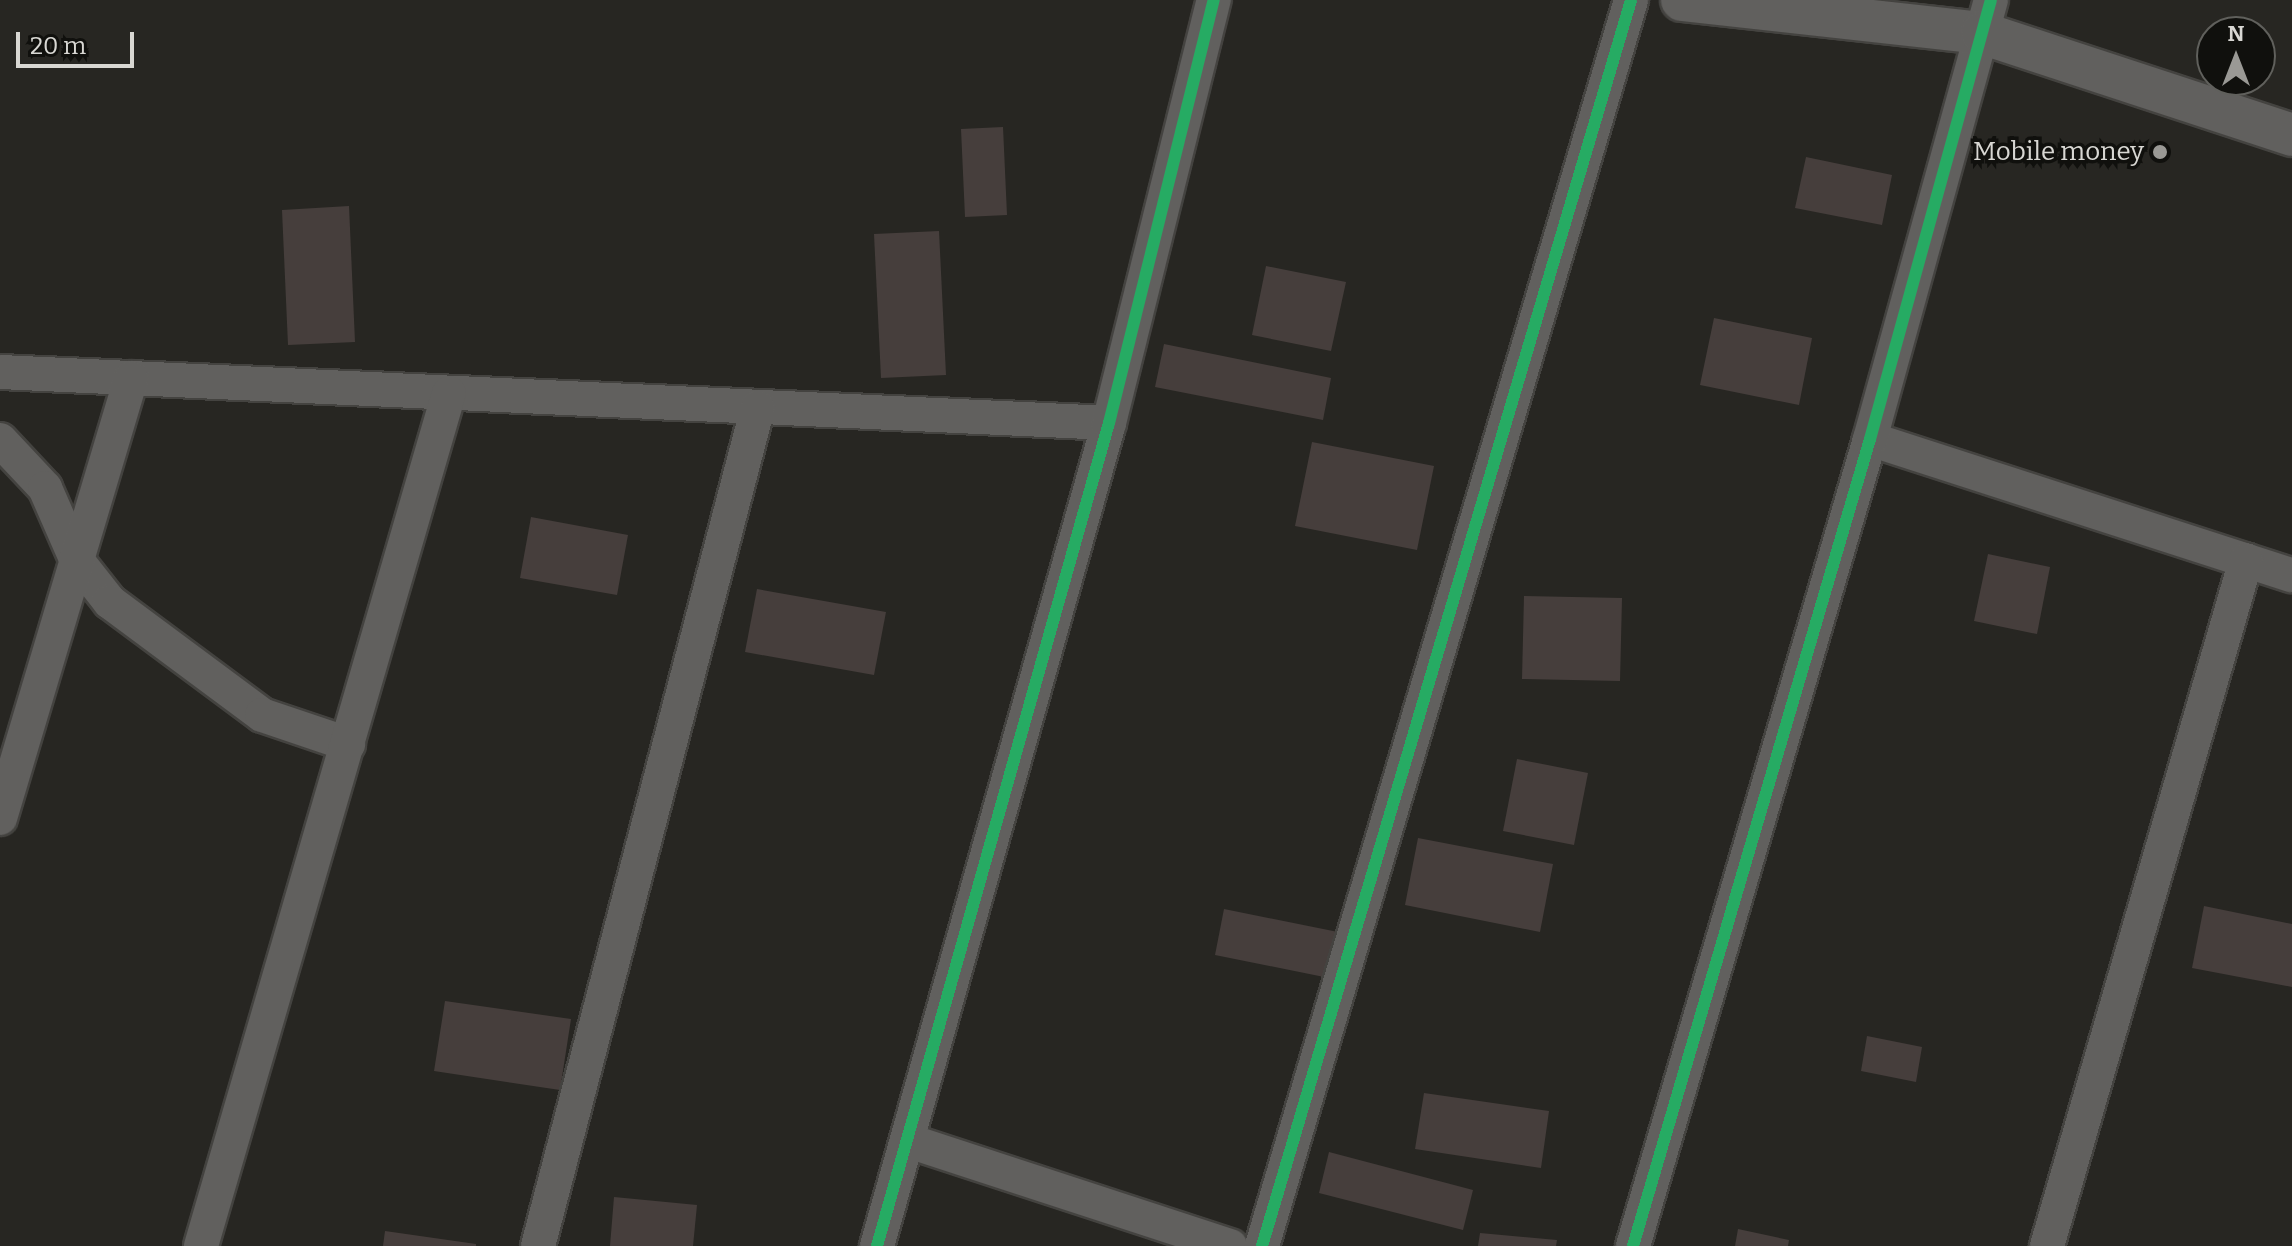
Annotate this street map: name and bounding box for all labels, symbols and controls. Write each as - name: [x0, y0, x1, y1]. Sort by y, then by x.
- scale bar: [20, 16, 138, 66]
- north arrow: [2196, 16, 2276, 96]
- text: N: [2228, 20, 2244, 47]
- text: 20 m: [30, 32, 86, 60]
- place label: Mobile money: [1973, 136, 2144, 168]
- marker: Mobile money: [2151, 143, 2169, 161]

